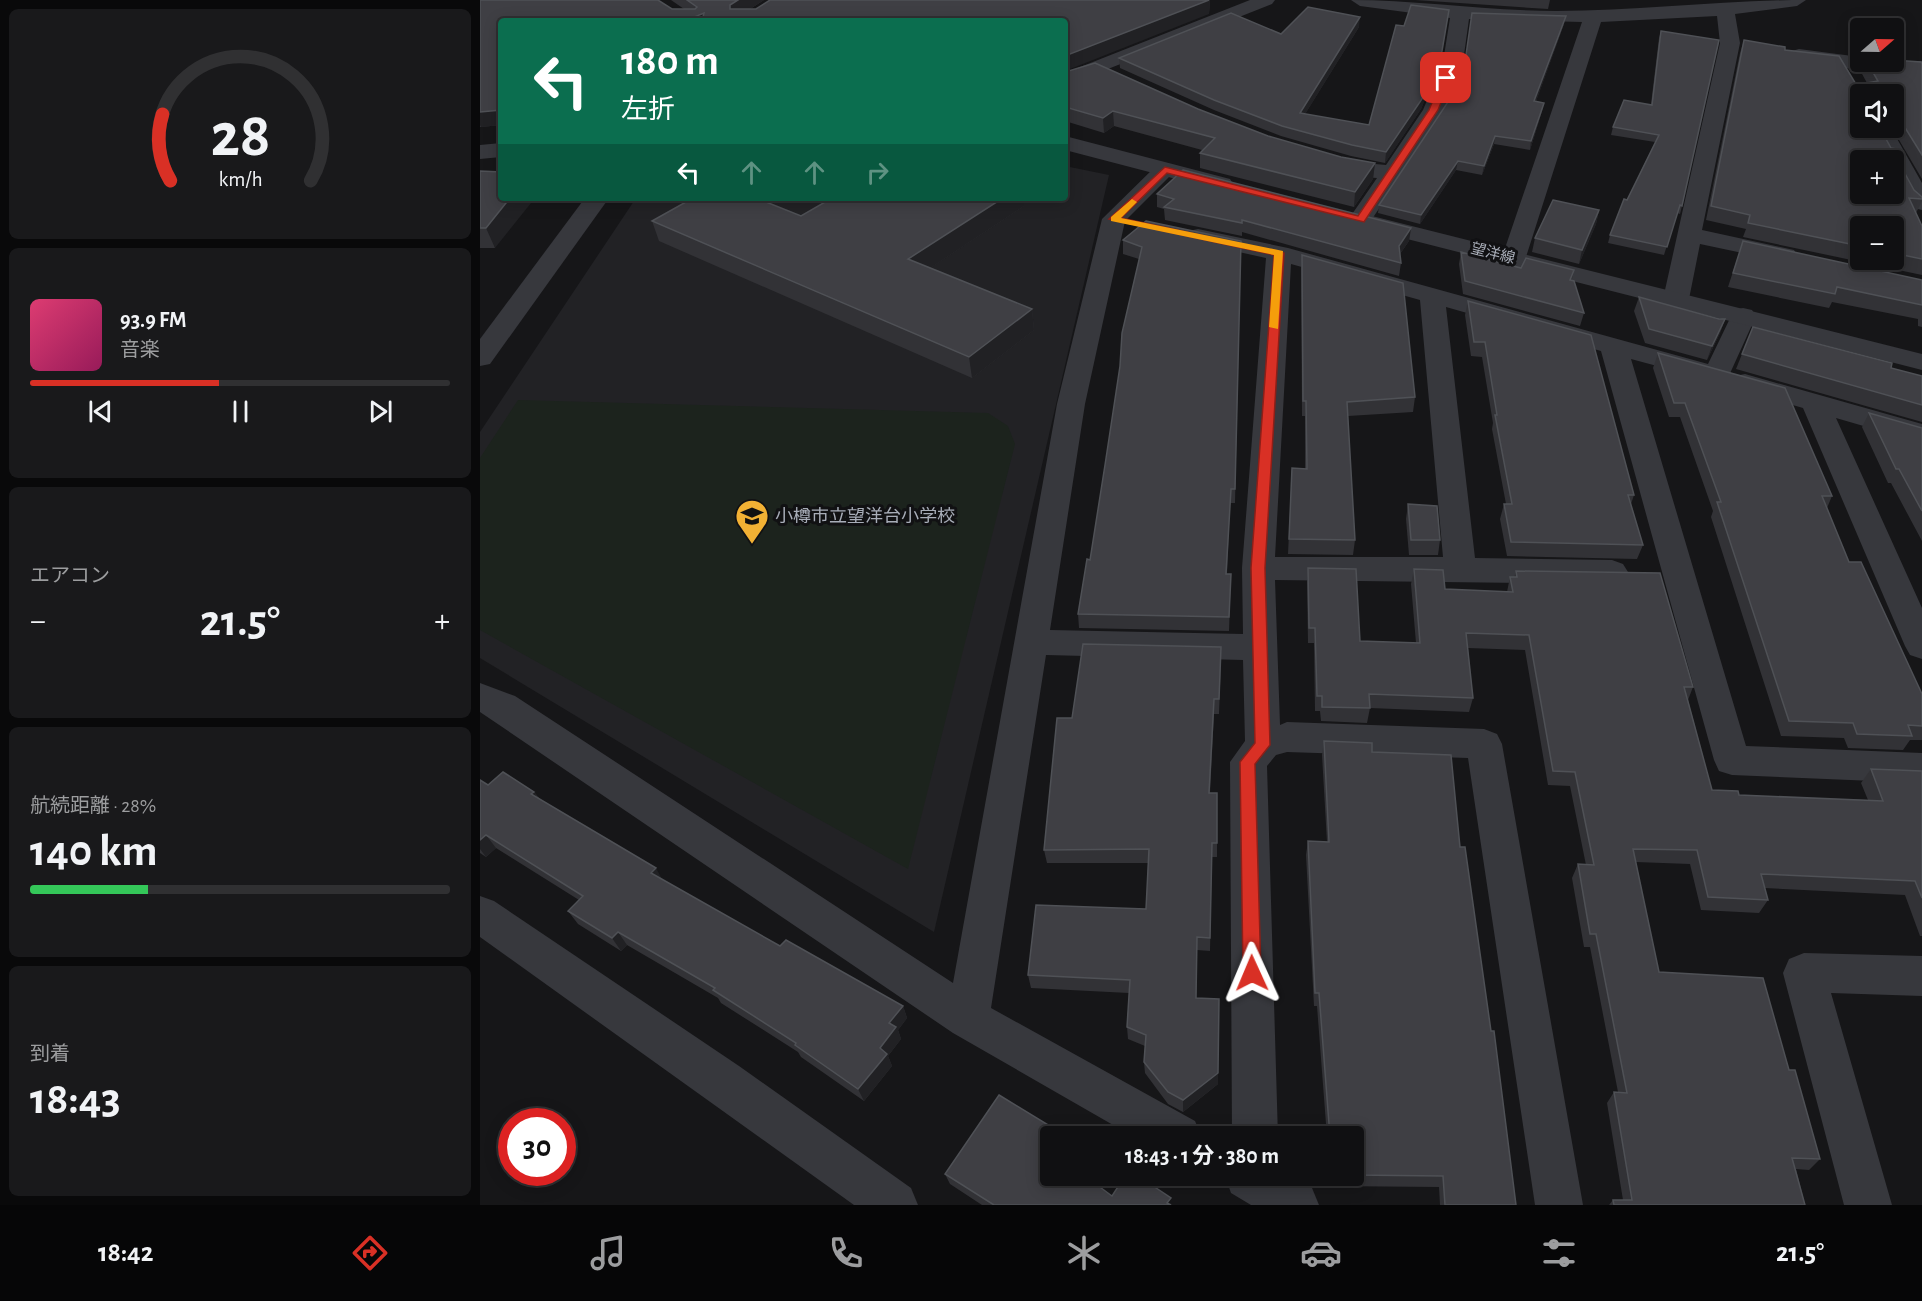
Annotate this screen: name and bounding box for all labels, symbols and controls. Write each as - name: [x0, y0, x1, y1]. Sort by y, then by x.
- north arrow: [1850, 18, 1904, 72]
- map controls: [1850, 18, 1904, 270]
- text: 180 m: [621, 40, 719, 82]
- icon: left: [522, 42, 600, 120]
- pin: [1420, 52, 1471, 103]
- icon: arrive: [1429, 61, 1462, 94]
- button: sound: [1850, 84, 1904, 138]
- text: 左折: [621, 96, 675, 123]
- text: 28: [210, 105, 270, 167]
- button: +: [1850, 150, 1904, 204]
- icon: left: [672, 156, 705, 189]
- icon: ahead: [735, 156, 768, 189]
- icon: ahead: [798, 156, 831, 189]
- icon: right: [861, 156, 894, 189]
- text: km/h: [218, 169, 262, 190]
- button: −: [1850, 216, 1904, 270]
- street label: 望洋線: [1469, 240, 1517, 266]
- text: 93.9 FM: [120, 309, 186, 331]
- text: 音楽: [120, 340, 160, 360]
- icon: previous: [84, 395, 117, 428]
- icon: pause: [224, 395, 257, 428]
- icon: next: [364, 395, 397, 428]
- school or university icon: 小樽市立望洋台小学校: [734, 498, 770, 545]
- place label: 小樽市立望洋台小学校: [775, 506, 955, 526]
- text: エアコン: [30, 566, 110, 586]
- text: 21.5°: [200, 599, 280, 644]
- text: −: [30, 605, 46, 638]
- text: +: [434, 605, 450, 638]
- text: 航続距離 · 28%: [30, 796, 156, 816]
- text: 140 km: [30, 829, 158, 874]
- position arrow: [1220, 941, 1284, 1005]
- text: 到着: [30, 1044, 70, 1064]
- text: 18:43: [30, 1077, 121, 1122]
- speed limit sign: 30: [498, 1108, 576, 1186]
- text: 18:43 · 1 分 · 380 m: [1125, 1145, 1279, 1167]
- icon: directions: [349, 1232, 391, 1274]
- icon: music: [587, 1232, 629, 1274]
- icon: phone: [825, 1232, 867, 1274]
- icon: climate: [1063, 1232, 1105, 1274]
- icon: car: [1300, 1232, 1342, 1274]
- icon: filters: [1538, 1232, 1580, 1274]
- text: 18:42: [98, 1239, 153, 1266]
- text: 21.5°: [1776, 1239, 1824, 1266]

